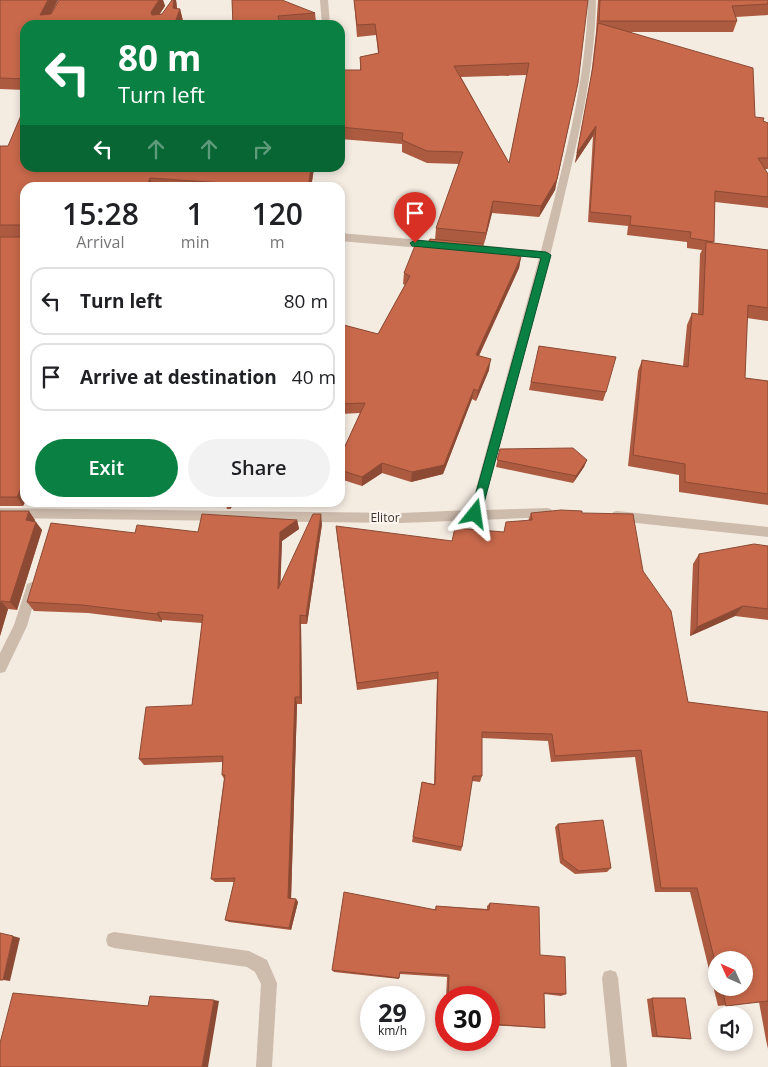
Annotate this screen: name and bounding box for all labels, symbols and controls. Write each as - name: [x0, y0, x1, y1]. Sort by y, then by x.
- text: 80 m: [118, 34, 201, 81]
- icon: left: [35, 40, 100, 105]
- text: Turn left: [118, 79, 205, 109]
- icon: left: [89, 135, 117, 163]
- icon: ahead: [142, 135, 170, 163]
- icon: ahead: [195, 135, 223, 163]
- icon: right: [248, 135, 276, 163]
- pin: [394, 192, 436, 243]
- text: 15:28: [62, 193, 139, 234]
- text: 1: [187, 193, 204, 234]
- text: 120: [252, 193, 303, 234]
- icon: arrive: [401, 199, 429, 227]
- text: Arrival: [76, 231, 125, 253]
- text: min: [181, 231, 210, 253]
- text: m: [270, 231, 285, 253]
- icon: left: [37, 287, 65, 315]
- text: Turn left: [80, 288, 162, 314]
- text: 80 m: [284, 288, 328, 314]
- icon: arrive: [37, 363, 65, 391]
- text: Arrive at destination: [80, 364, 277, 390]
- text: 40 m: [292, 364, 336, 390]
- button: Exit: [35, 439, 178, 497]
- button: Share: [188, 439, 330, 497]
- position arrow: [448, 487, 500, 539]
- street label: Elitor: [370, 509, 400, 526]
- north arrow: [708, 951, 752, 996]
- map controls: [708, 951, 753, 1051]
- speed limit sign: 30: [435, 986, 500, 1051]
- text: 29: [378, 995, 407, 1029]
- button: sound: [708, 1006, 753, 1051]
- text: km/h: [378, 1022, 407, 1039]

